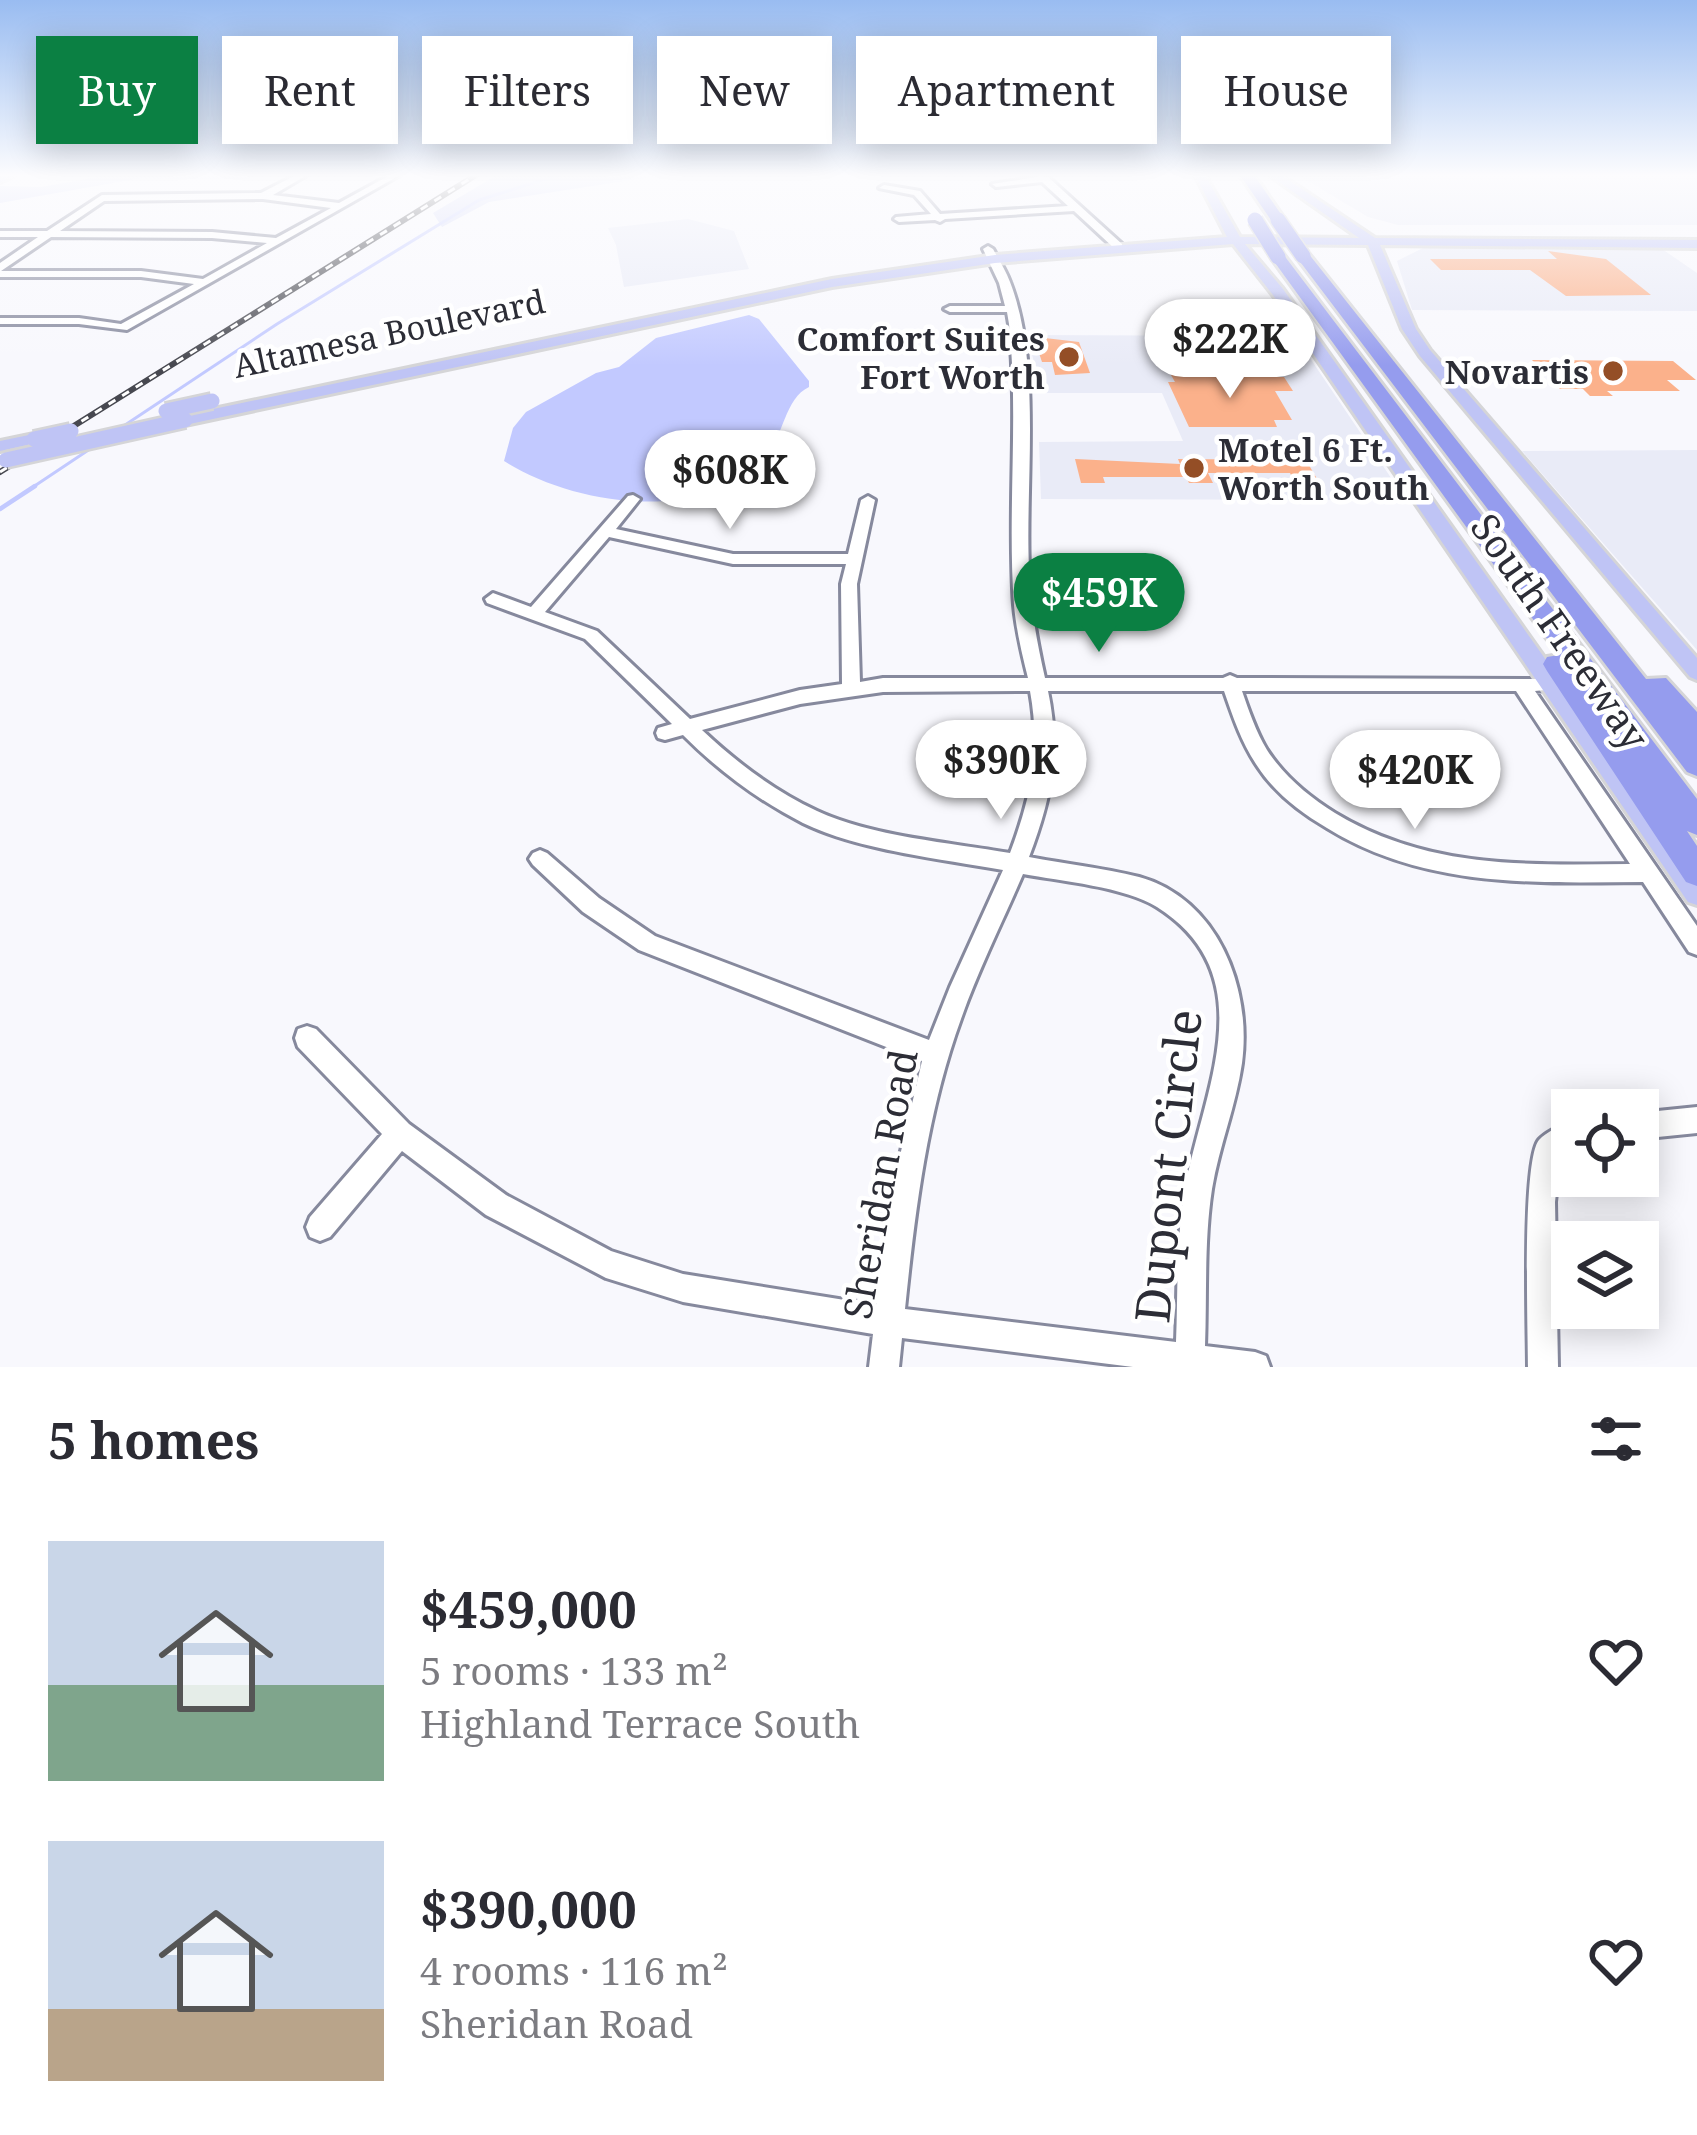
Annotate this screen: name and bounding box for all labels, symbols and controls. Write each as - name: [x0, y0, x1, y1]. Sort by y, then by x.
- chip: Buy: [36, 36, 198, 144]
- chip: Rent: [222, 36, 398, 144]
- chip: Filters: [422, 36, 633, 144]
- chip: New: [657, 36, 832, 144]
- chip: Apartment: [856, 36, 1157, 144]
- chip: House: [1181, 36, 1391, 144]
- street label: Altamesa Boulevard: [229, 278, 549, 388]
- pin: $222K: [1146, 299, 1314, 401]
- text: $222K: [1172, 311, 1288, 364]
- place label: Comfort Suites Fort Worth: [796, 316, 1045, 399]
- marker: Comfort Suites Fort Worth: [1056, 344, 1082, 370]
- place label: Novartis: [1445, 349, 1589, 394]
- marker: Novartis: [1600, 358, 1626, 384]
- place label: Motel 6 Ft. Worth South: [1218, 427, 1429, 510]
- pin: $608K: [646, 430, 814, 532]
- text: $608K: [672, 442, 788, 495]
- marker: Motel 6 Ft. Worth South: [1181, 455, 1207, 481]
- street label: South Freeway: [1460, 502, 1663, 760]
- pin: $459K: [1015, 553, 1183, 655]
- text: $459K: [1041, 565, 1157, 618]
- pin: $390K: [917, 720, 1085, 822]
- pin: $420K: [1331, 730, 1499, 832]
- text: $390K: [943, 732, 1059, 785]
- text: $420K: [1357, 742, 1473, 795]
- street label: Dupont Circle: [1118, 1006, 1216, 1326]
- street label: Sheridan Road: [829, 1045, 929, 1323]
- map controls: [1551, 1089, 1659, 1329]
- button: locate: [1551, 1089, 1659, 1197]
- button: layers: [1551, 1221, 1659, 1329]
- text: 5 homes: [48, 1404, 259, 1474]
- icon: filters: [1583, 1406, 1649, 1472]
- text: $459,000: [420, 1573, 637, 1643]
- icon: home: [144, 1589, 288, 1733]
- icon: heart: [1583, 1628, 1649, 1694]
- text: 5 rooms · 133 m²: [420, 1643, 728, 1696]
- text: Highland Terrace South: [420, 1696, 860, 1749]
- text: $390,000: [420, 1873, 637, 1943]
- icon: home: [144, 1889, 288, 2033]
- icon: heart: [1583, 1928, 1649, 1994]
- text: 4 rooms · 116 m²: [420, 1943, 728, 1996]
- text: Sheridan Road: [420, 1996, 693, 2049]

